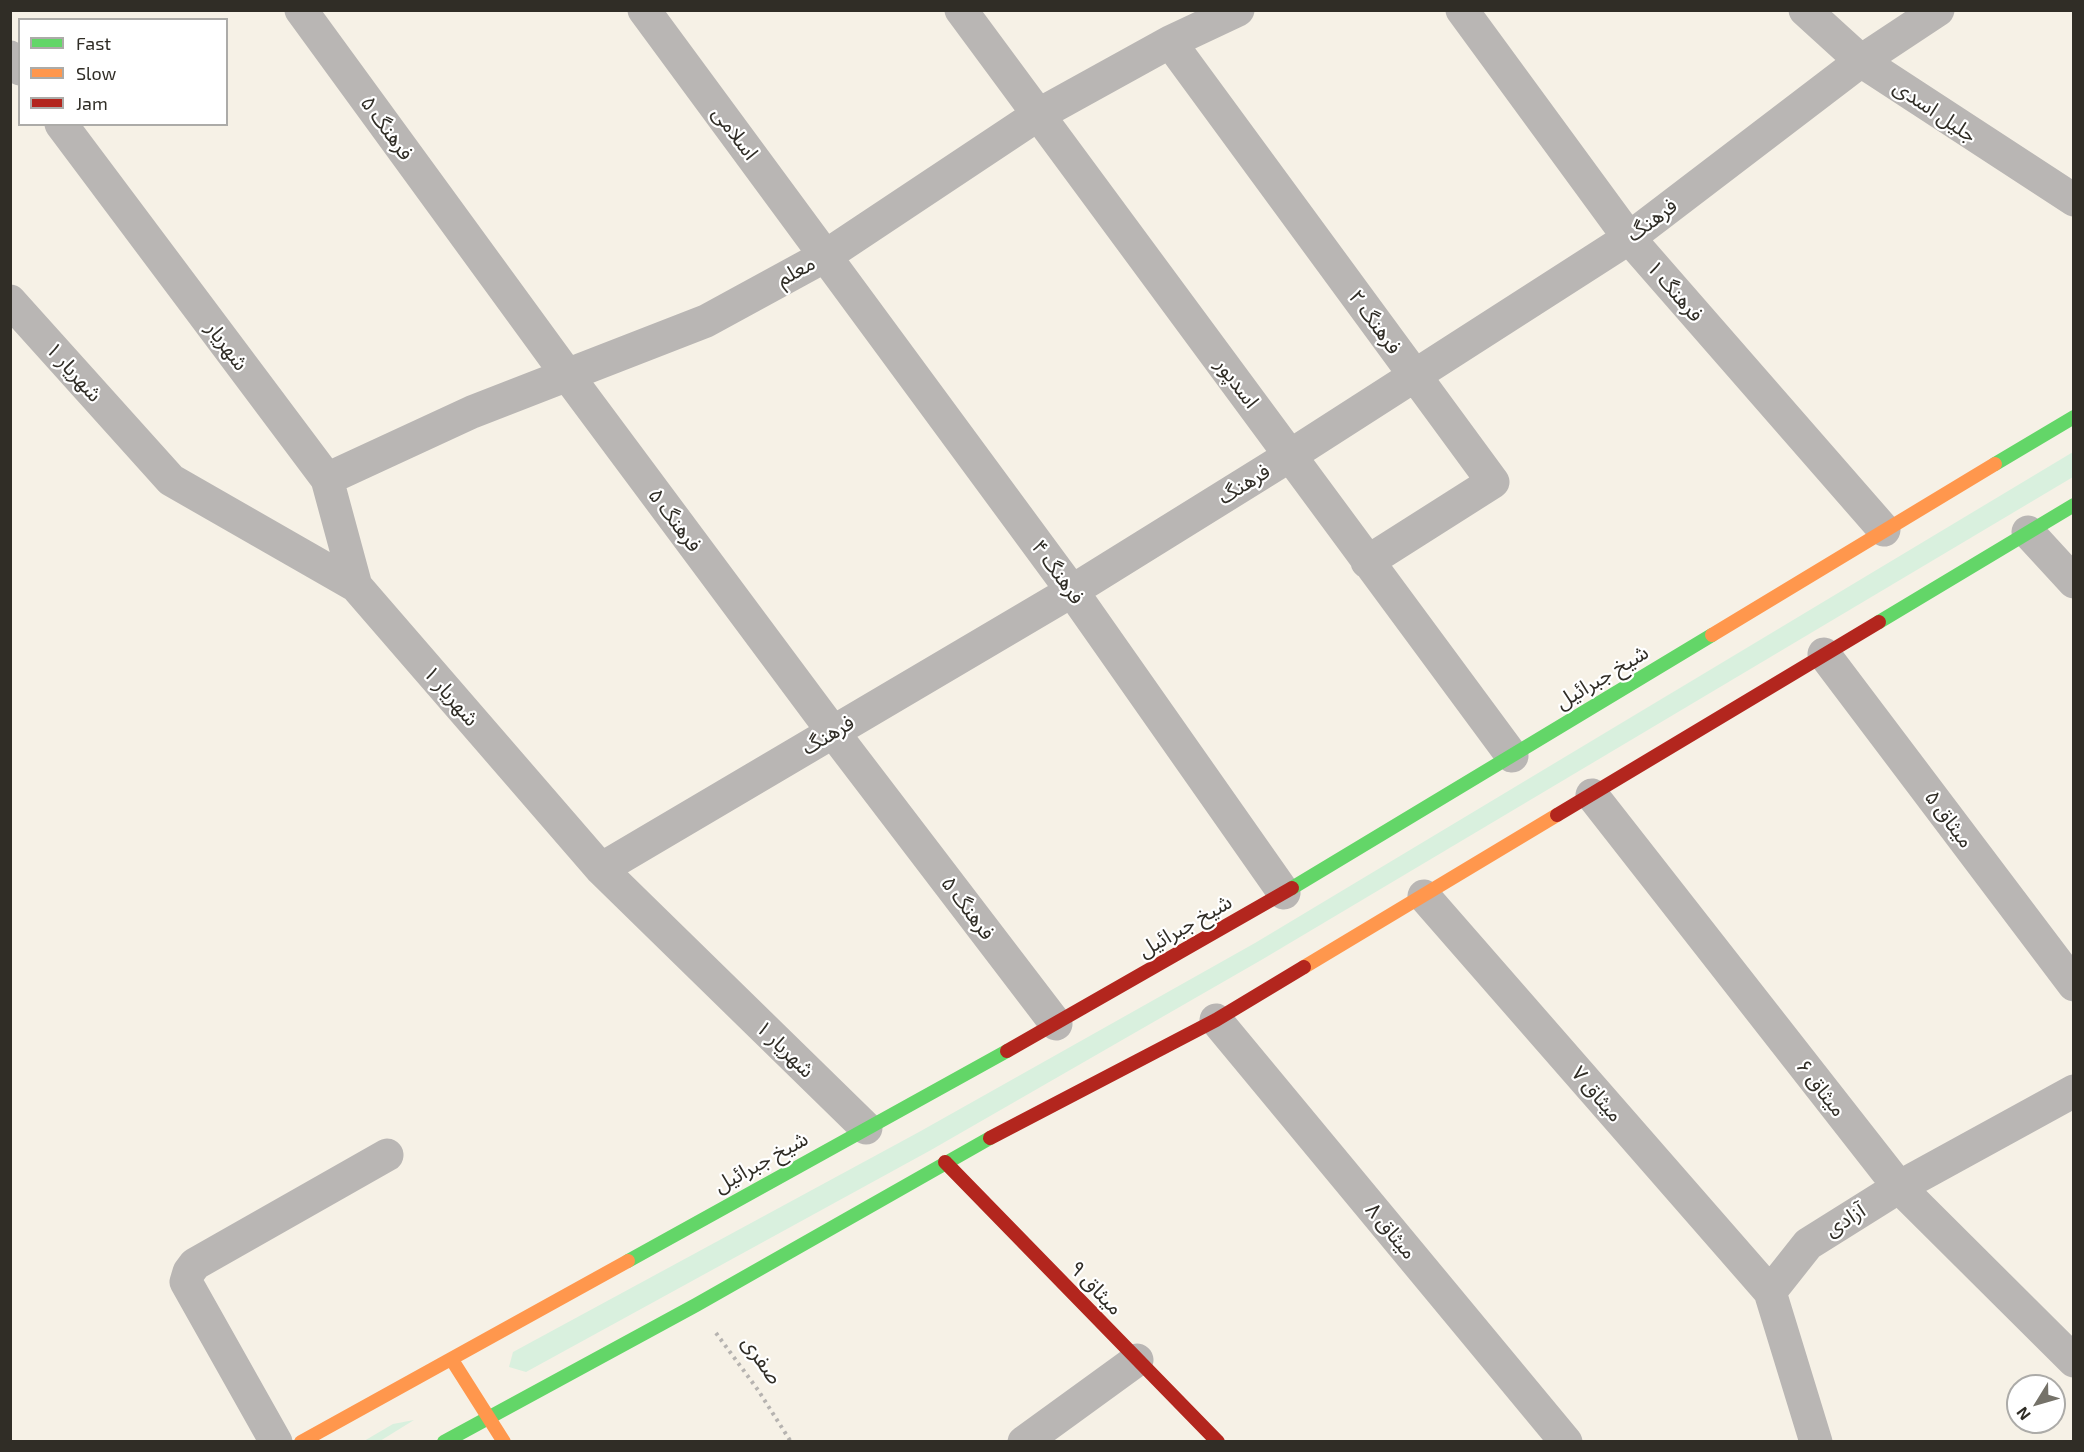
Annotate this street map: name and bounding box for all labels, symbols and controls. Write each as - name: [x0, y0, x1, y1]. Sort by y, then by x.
- legend: [18, 18, 228, 126]
- text: Fast: [76, 32, 111, 54]
- text: Slow: [76, 62, 116, 84]
- street label: جلیل اسدی: [1889, 74, 1981, 148]
- street label: فرهنگ ۵: [355, 91, 419, 165]
- text: Jam: [76, 92, 108, 114]
- street label: اسلامی: [707, 101, 763, 165]
- street label: فرهنگ: [1622, 193, 1682, 247]
- street label: معلم: [772, 250, 820, 292]
- street label: فرهنگ ۱: [1641, 255, 1709, 327]
- street label: فرهنگ ۲: [1343, 285, 1407, 359]
- street label: شهریار: [200, 316, 254, 376]
- street label: شهریار ۱: [41, 337, 107, 407]
- street label: اسدپور: [1210, 353, 1264, 413]
- street label: فرهنگ: [1213, 458, 1275, 510]
- street label: فرهنگ ۵: [643, 483, 707, 557]
- street label: فرهنگ ۴: [1026, 535, 1090, 609]
- street label: شیخ جبرائیل: [1551, 639, 1653, 715]
- street label: شهریار ۱: [418, 661, 484, 731]
- street label: فرهنگ: [797, 710, 859, 760]
- street label: میثاق ۵: [1919, 785, 1979, 853]
- street label: فرهنگ ۵: [936, 871, 1000, 945]
- street label: شیخ جبرائیل: [1134, 889, 1236, 963]
- street label: شهریار ۱: [750, 1015, 820, 1083]
- street label: میثاق ۶: [1791, 1054, 1851, 1122]
- street label: میثاق ۷: [1566, 1061, 1628, 1127]
- street label: شیخ جبرائیل: [710, 1126, 812, 1198]
- street label: میثاق ۸: [1360, 1198, 1422, 1264]
- street label: آزادی: [1820, 1198, 1870, 1242]
- street label: میثاق ۹: [1064, 1256, 1128, 1320]
- street label: صفری: [736, 1331, 788, 1389]
- north arrow: [2006, 1374, 2066, 1434]
- text: N: [2012, 1404, 2034, 1424]

